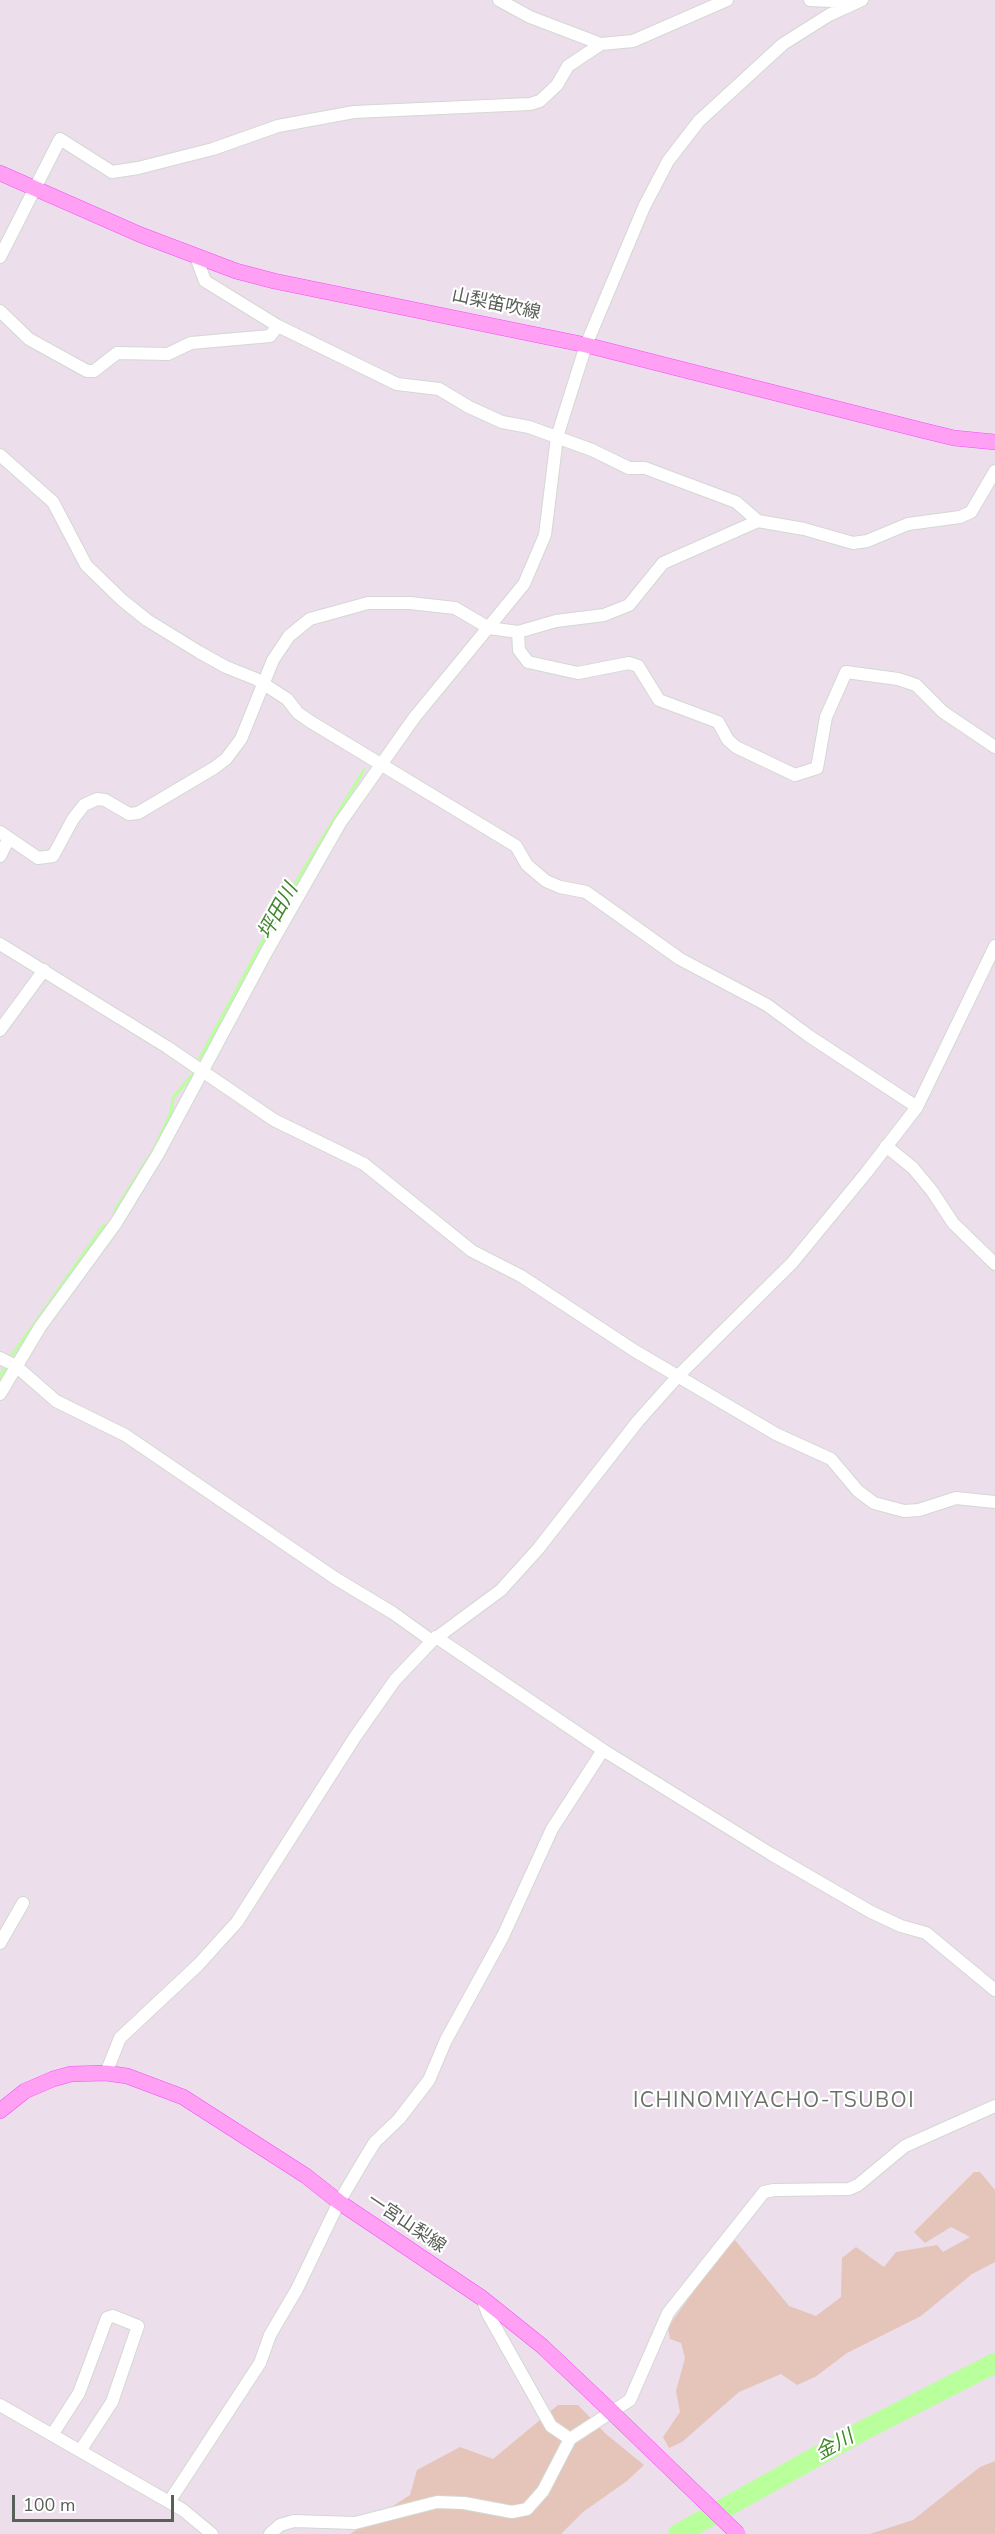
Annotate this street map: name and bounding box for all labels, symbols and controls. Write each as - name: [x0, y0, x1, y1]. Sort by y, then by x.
- street label: 山梨笛吹線: [450, 285, 542, 325]
- water label: 坪田川: [254, 880, 304, 944]
- district label: ICHINOMIYACHO-TSUBOI: [633, 2089, 915, 2115]
- street label: 一宮山梨線: [363, 2190, 449, 2258]
- water label: 金川: [812, 2426, 858, 2466]
- scale bar: [15, 2483, 177, 2521]
- text: 100 m: [23, 2493, 75, 2517]

